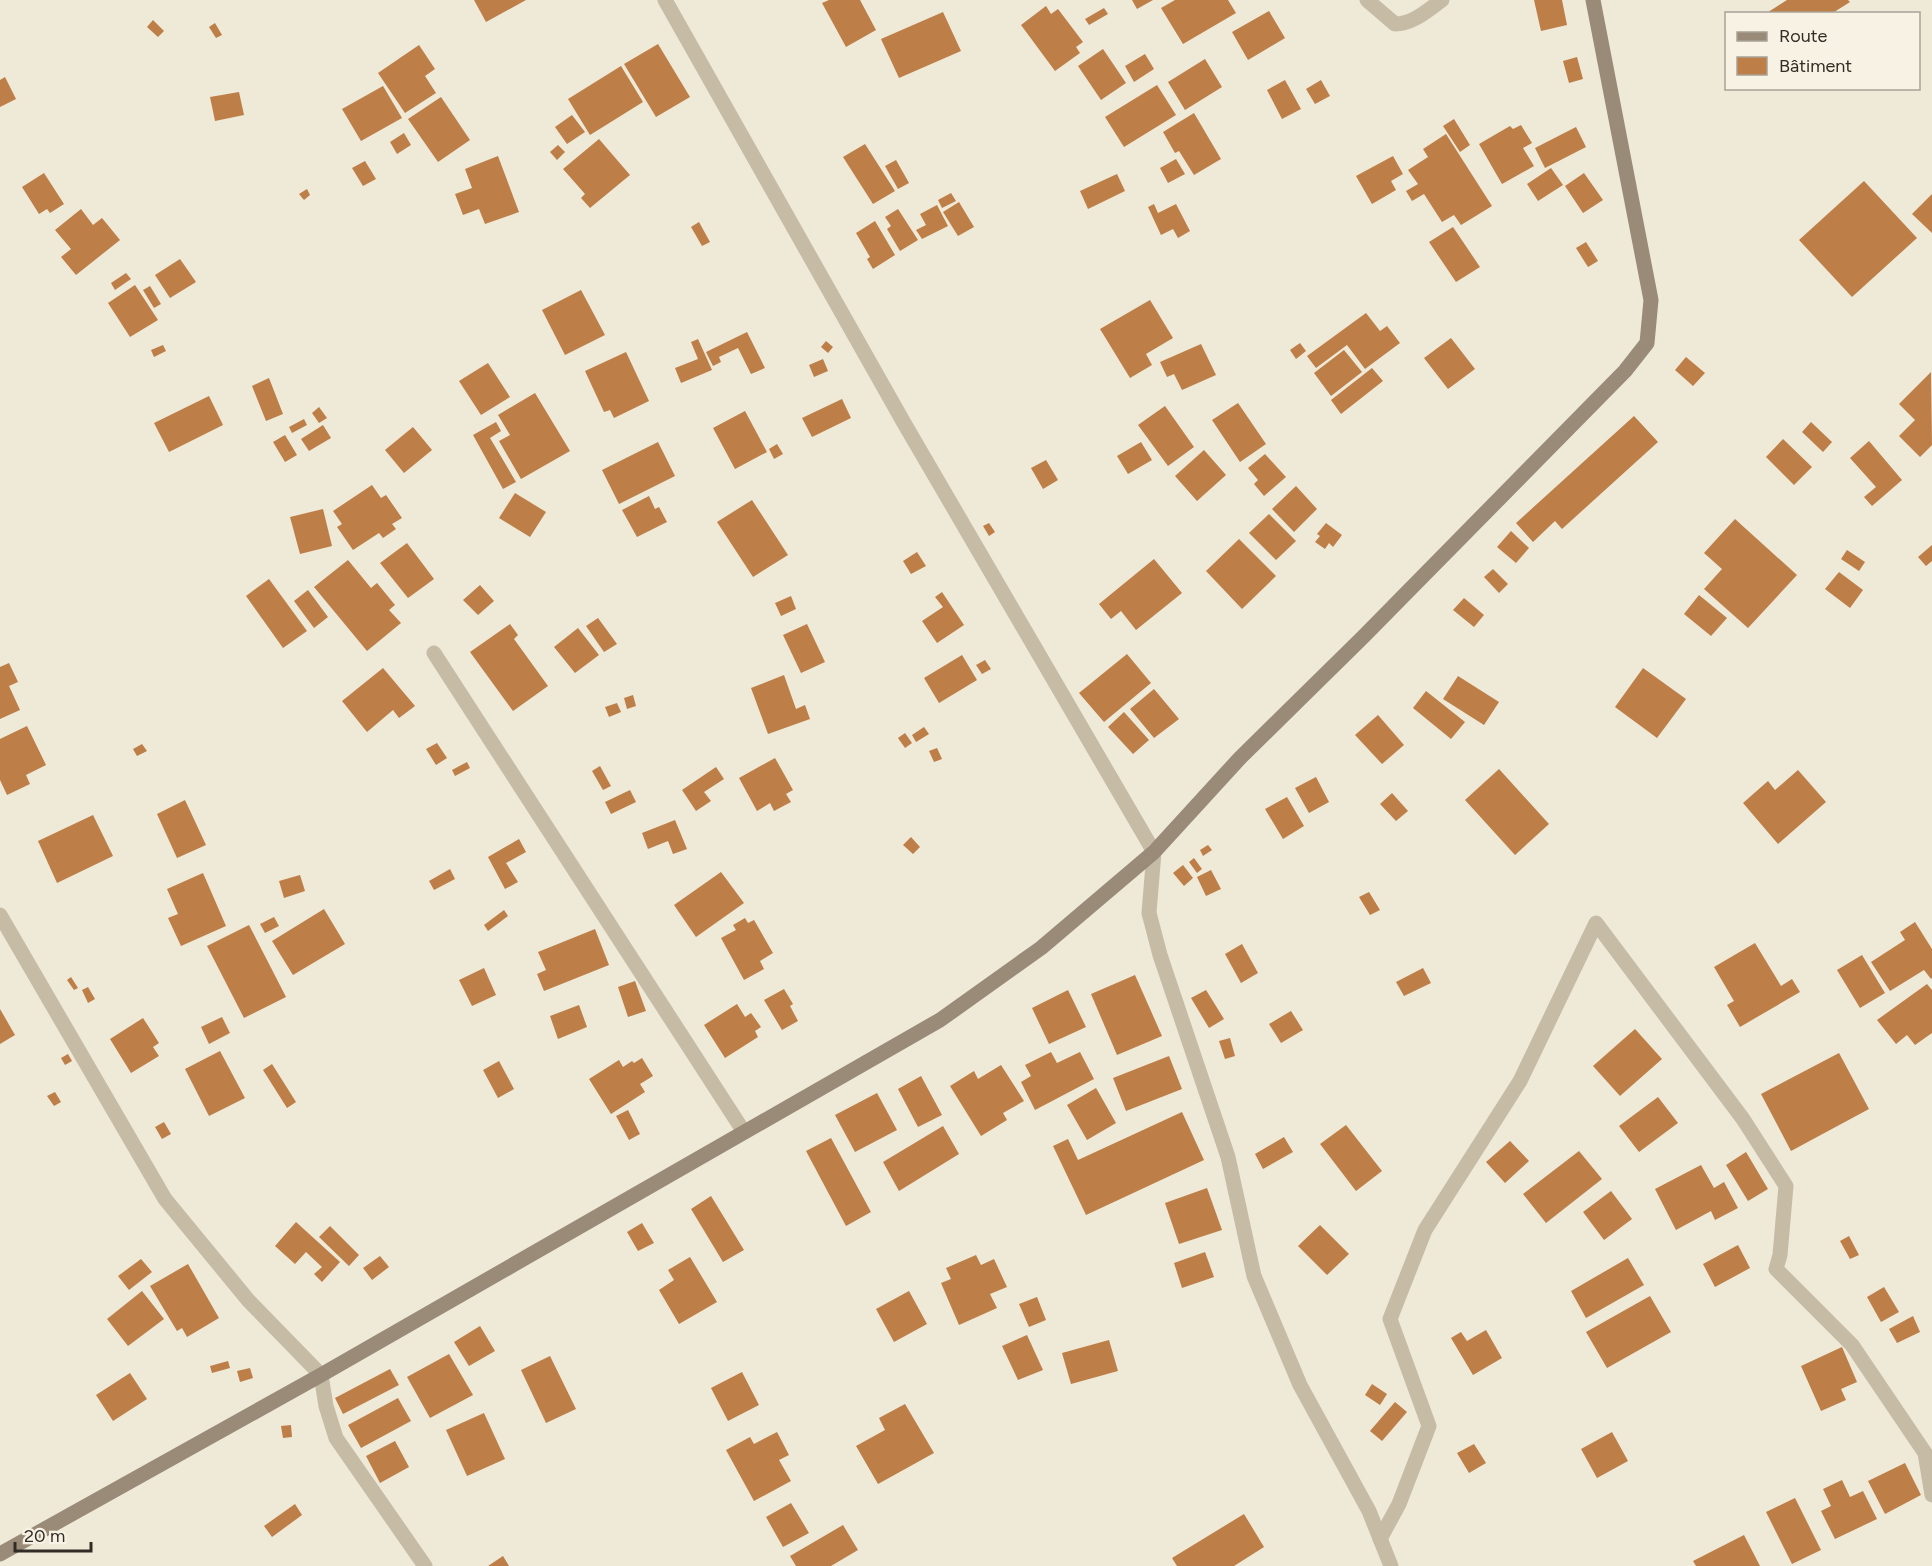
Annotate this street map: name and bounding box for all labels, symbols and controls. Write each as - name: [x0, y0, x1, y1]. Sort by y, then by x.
- legend: [1725, 12, 1920, 90]
- text: Route: [1779, 25, 1828, 47]
- text: Bâtiment: [1779, 55, 1852, 77]
- scale bar: [15, 1515, 92, 1553]
- text: 20 m: [24, 1525, 65, 1547]

